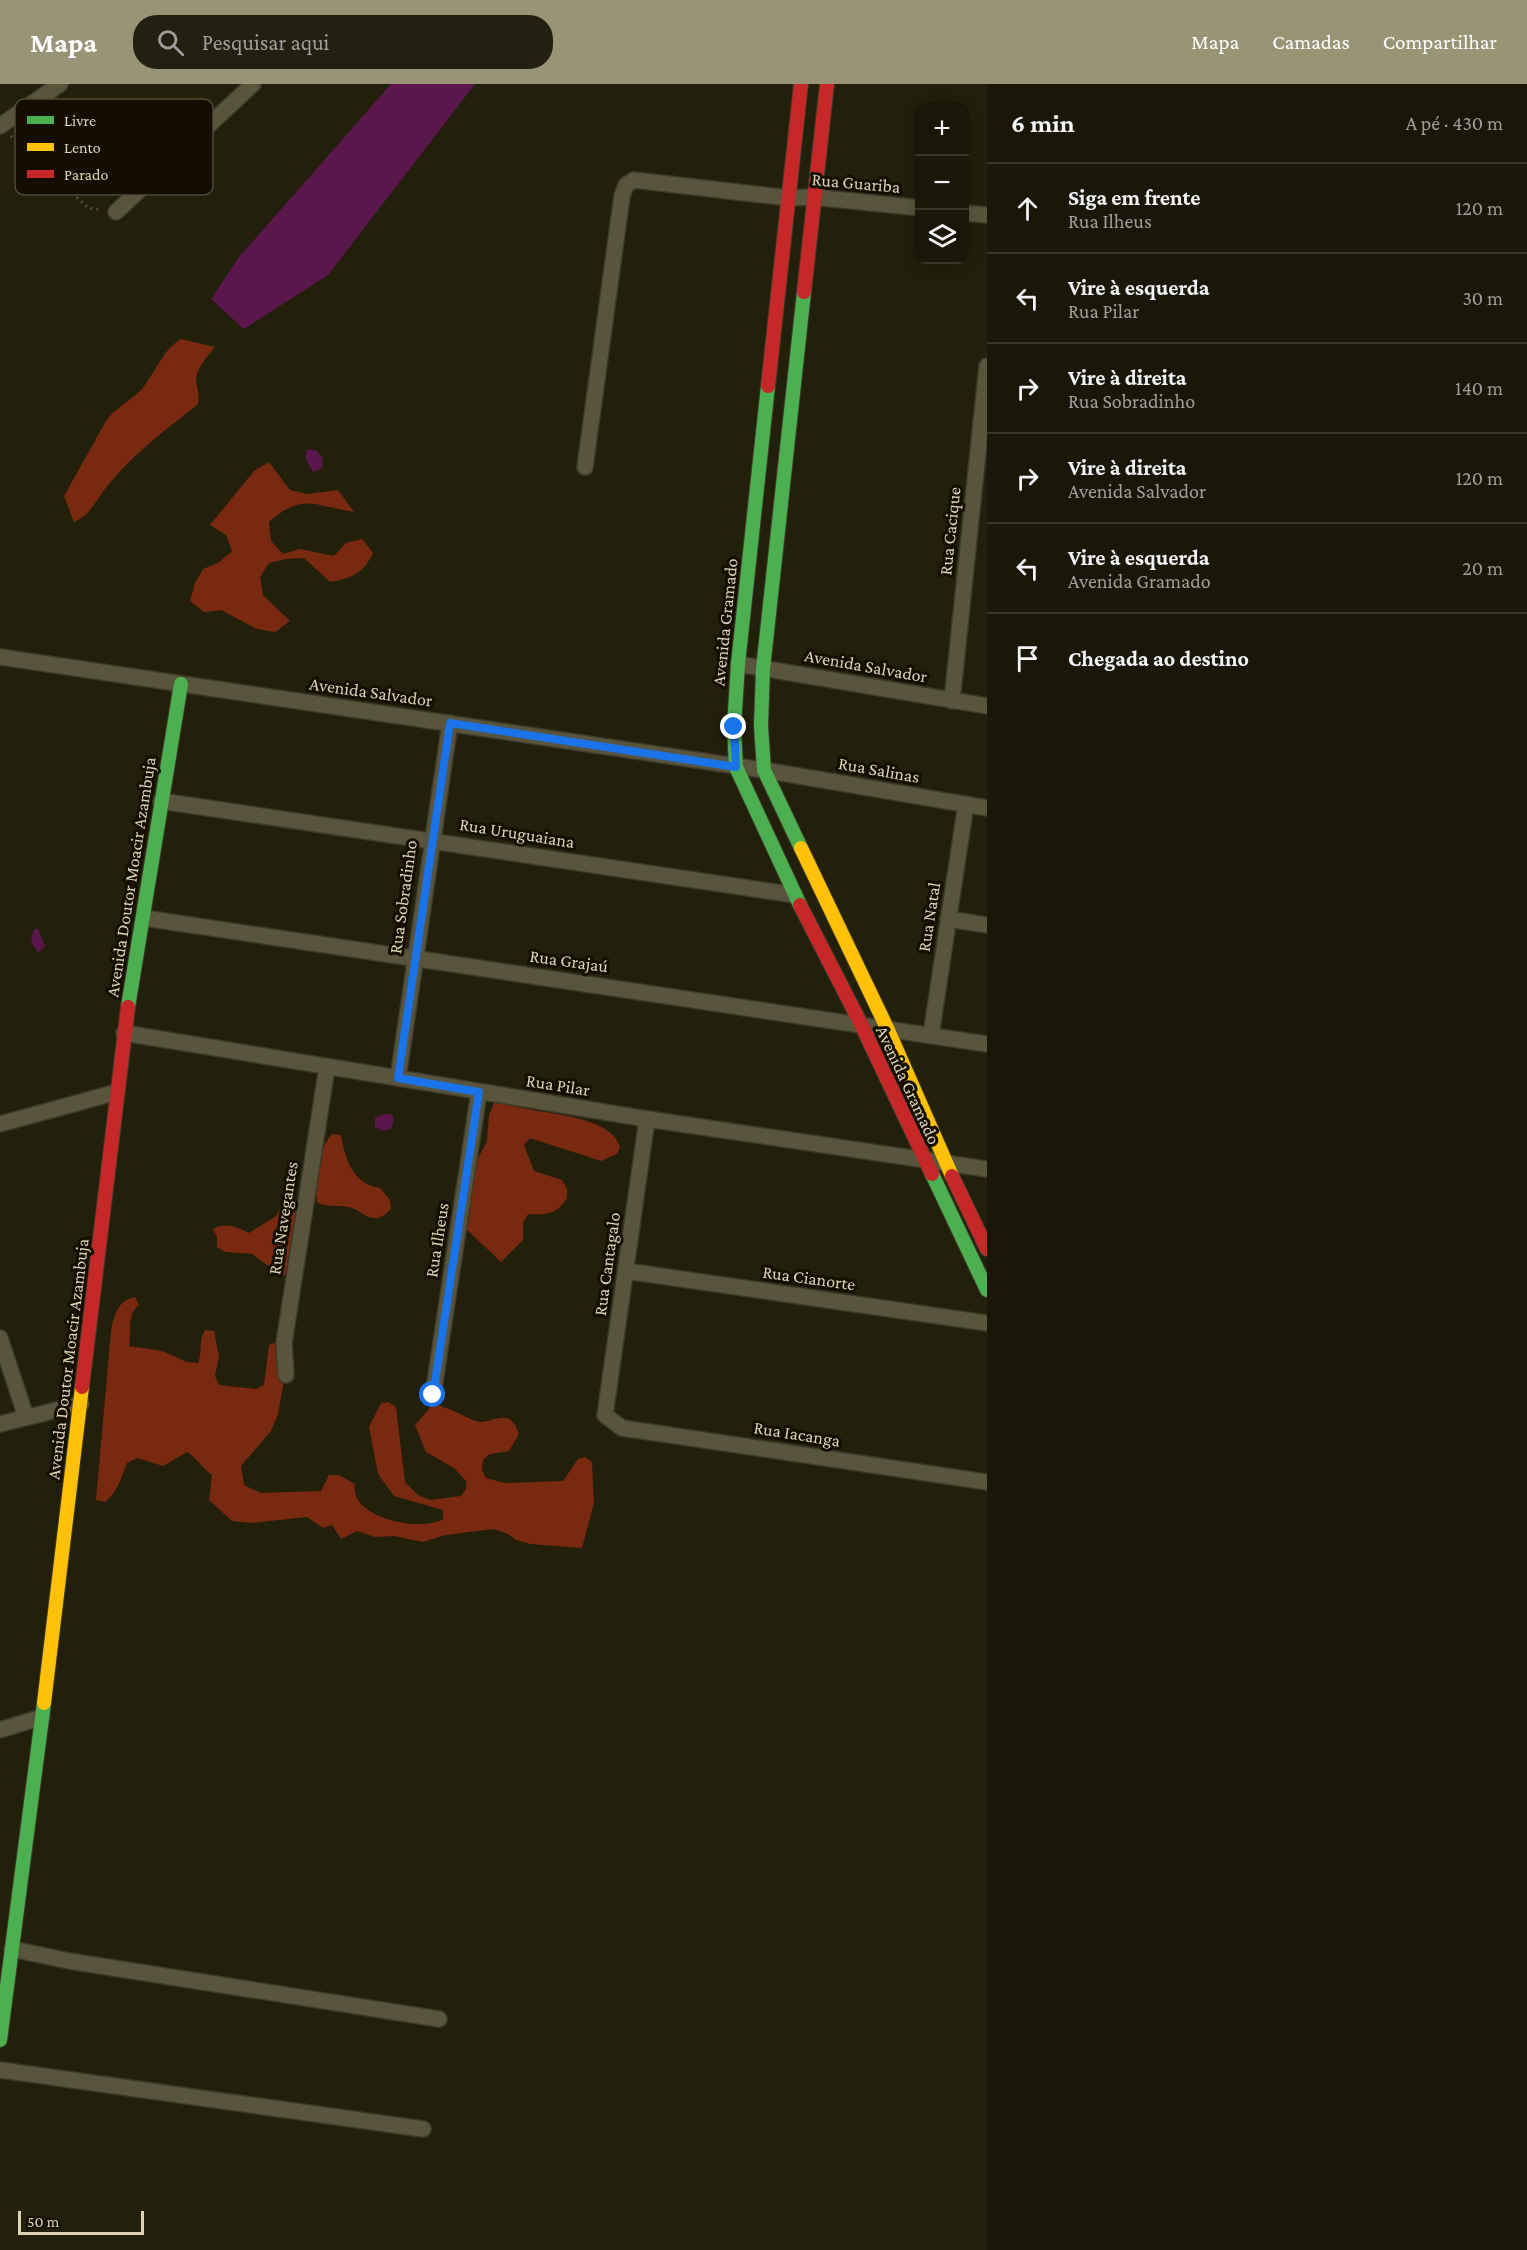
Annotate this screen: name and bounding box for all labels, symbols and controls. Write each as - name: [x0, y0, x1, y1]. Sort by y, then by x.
- search box: [133, 15, 553, 69]
- icon: search: [154, 26, 187, 59]
- text: Mapa: [30, 27, 97, 58]
- text: Pesquisar aqui: [202, 30, 329, 55]
- text: Mapa: [1191, 30, 1239, 54]
- text: Camadas: [1272, 30, 1350, 54]
- text: Compartilhar: [1383, 30, 1497, 54]
- legend: [15, 99, 213, 195]
- map controls: [915, 102, 969, 264]
- button: +: [915, 102, 969, 156]
- text: 6 min: [1011, 109, 1075, 138]
- text: Livre: [64, 112, 96, 129]
- text: A pé · 430 m: [1406, 112, 1503, 134]
- text: Lento: [64, 139, 101, 156]
- button: −: [915, 156, 969, 210]
- text: Parado: [64, 166, 108, 183]
- street label: Rua Guariba: [811, 169, 901, 197]
- text: Siga em frente: [1068, 185, 1201, 210]
- icon: ahead: [1011, 192, 1044, 225]
- text: 120 m: [1456, 197, 1503, 219]
- button: layers: [915, 210, 969, 264]
- text: Rua Ilheus: [1068, 210, 1152, 232]
- text: Vire à esquerda: [1068, 275, 1209, 300]
- icon: left: [1011, 282, 1044, 315]
- text: 30 m: [1462, 287, 1503, 309]
- text: Rua Pilar: [1068, 300, 1139, 322]
- text: Vire à direita: [1068, 365, 1187, 390]
- icon: right: [1011, 372, 1044, 405]
- text: 140 m: [1455, 377, 1503, 399]
- text: Rua Sobradinho: [1068, 390, 1195, 412]
- text: Vire à direita: [1068, 455, 1187, 480]
- icon: right: [1011, 462, 1044, 495]
- text: 120 m: [1456, 467, 1503, 489]
- text: Avenida Salvador: [1068, 480, 1206, 502]
- street label: Rua Cacique: [935, 486, 965, 576]
- text: Vire à esquerda: [1068, 545, 1209, 570]
- icon: left: [1011, 552, 1044, 585]
- street label: Avenida Gramado: [708, 557, 742, 687]
- text: 20 m: [1462, 557, 1503, 579]
- text: Avenida Gramado: [1068, 570, 1211, 592]
- icon: arrive: [1011, 642, 1044, 675]
- street label: Avenida Salvador: [803, 645, 930, 687]
- text: Chegada ao destino: [1068, 646, 1249, 671]
- street label: Avenida Salvador: [308, 673, 435, 711]
- route end: [720, 713, 746, 739]
- street label: Rua Salinas: [837, 753, 921, 787]
- street label: Avenida Doutor Moacir Azambuja: [102, 756, 161, 999]
- street label: Rua Uruguaiana: [458, 814, 576, 852]
- street label: Rua Sobradinho: [385, 839, 421, 955]
- street label: Rua Natal: [914, 881, 944, 953]
- street label: Rua Grajaú: [528, 946, 610, 977]
- street label: Avenida Gramado: [872, 1023, 944, 1147]
- street label: Rua Pilar: [525, 1070, 592, 1100]
- street label: Rua Navegantes: [264, 1160, 302, 1276]
- street label: Rua Ilheus: [421, 1201, 453, 1279]
- street label: Rua Cantagalo: [590, 1211, 624, 1317]
- street label: Avenida Doutor Moacir Azambuja: [43, 1237, 94, 1481]
- street label: Rua Cianorte: [761, 1262, 857, 1294]
- route start: [419, 1381, 445, 1407]
- street label: Rua Iacanga: [752, 1417, 842, 1451]
- scale bar: [18, 2208, 144, 2236]
- text: 50 m: [27, 2213, 59, 2230]

